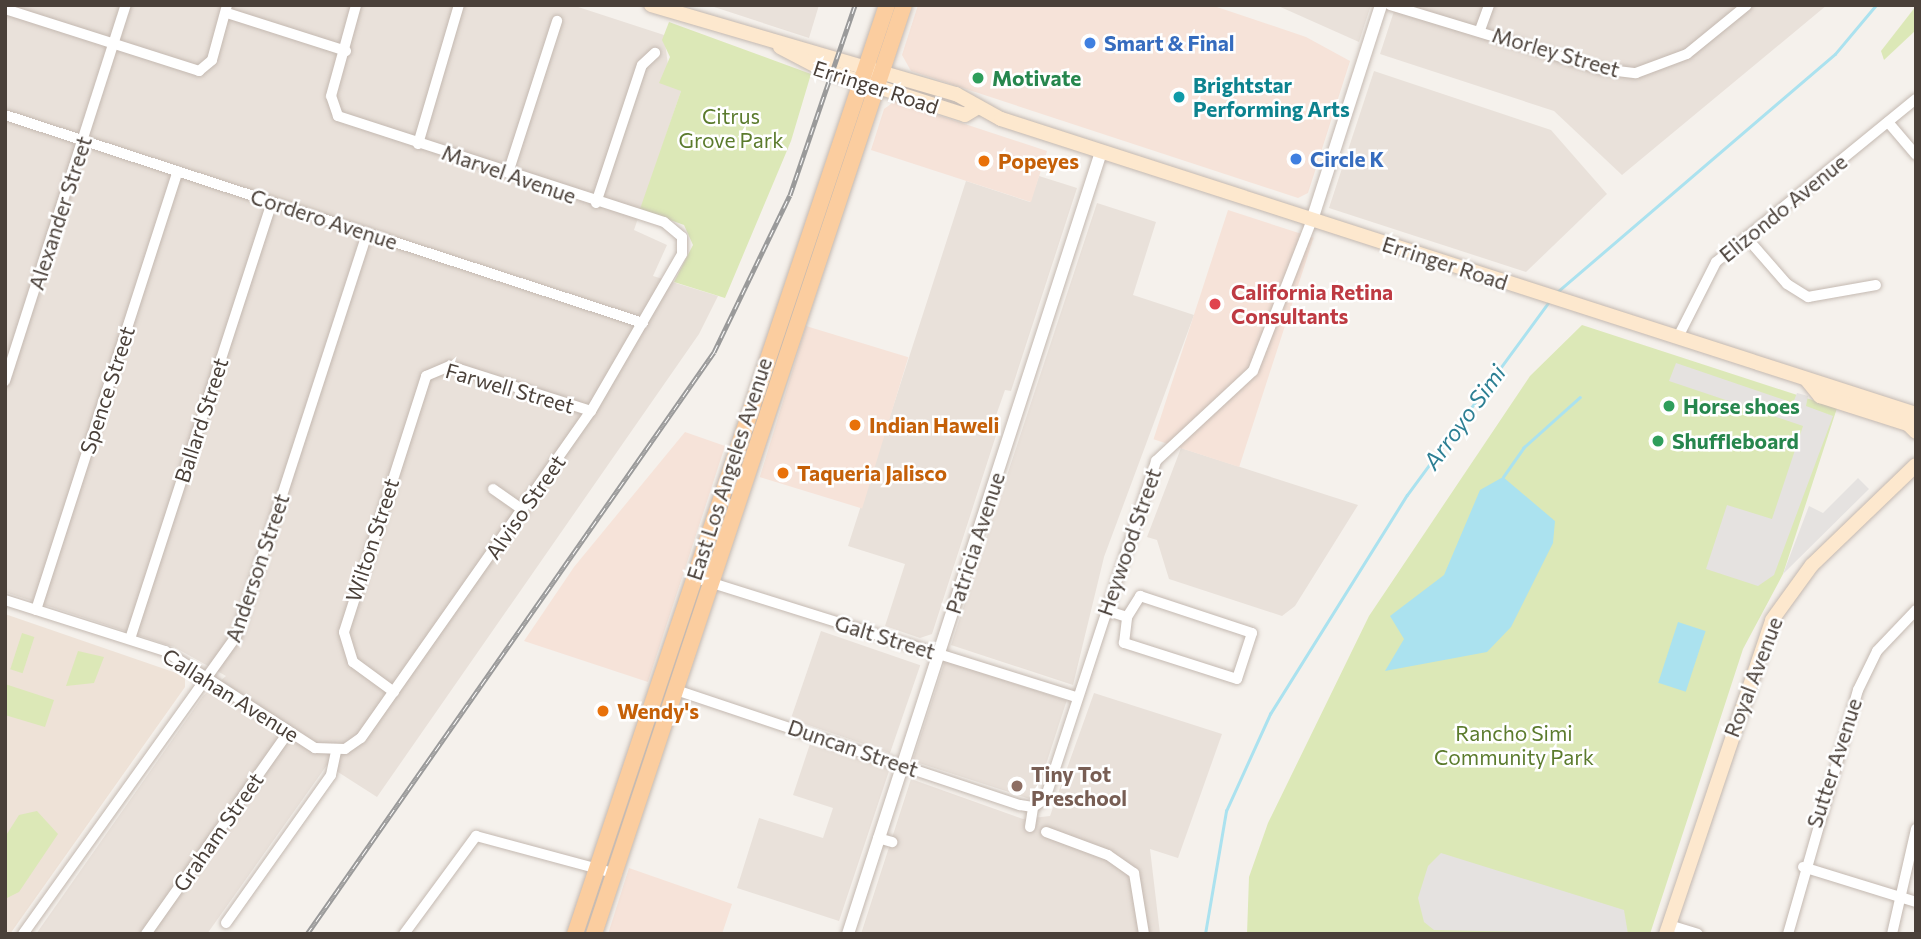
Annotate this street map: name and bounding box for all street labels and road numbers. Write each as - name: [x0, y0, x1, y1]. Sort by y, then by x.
- street label: Morley Street: [1489, 22, 1623, 82]
- street label: Erringer Road: [810, 55, 942, 119]
- street label: Alexander Street: [23, 133, 97, 293]
- street label: Marvel Avenue: [439, 139, 579, 209]
- street label: Elizondo Avenue: [1714, 149, 1852, 267]
- street label: Cordero Avenue: [247, 183, 401, 255]
- street label: Erringer Road: [1379, 231, 1511, 295]
- street label: Spence Street: [75, 323, 139, 457]
- street label: Ballard Street: [169, 354, 233, 486]
- street label: East Los Angeles Avenue: [681, 355, 777, 583]
- street label: Farwell Street: [443, 358, 577, 418]
- street label: Alviso Street: [480, 450, 570, 564]
- street label: Heywood Street: [1092, 465, 1166, 619]
- street label: Patricia Avenue: [940, 469, 1010, 617]
- street label: Wilton Street: [340, 475, 404, 605]
- street label: Anderson Street: [220, 490, 294, 646]
- street label: Galt Street: [832, 610, 938, 664]
- street label: Royal Avenue: [1719, 613, 1787, 741]
- street label: Callahan Avenue: [158, 643, 304, 747]
- street label: Sutter Avenue: [1801, 695, 1867, 831]
- street label: Duncan Street: [785, 714, 921, 782]
- street label: Graham Street: [168, 768, 268, 896]

